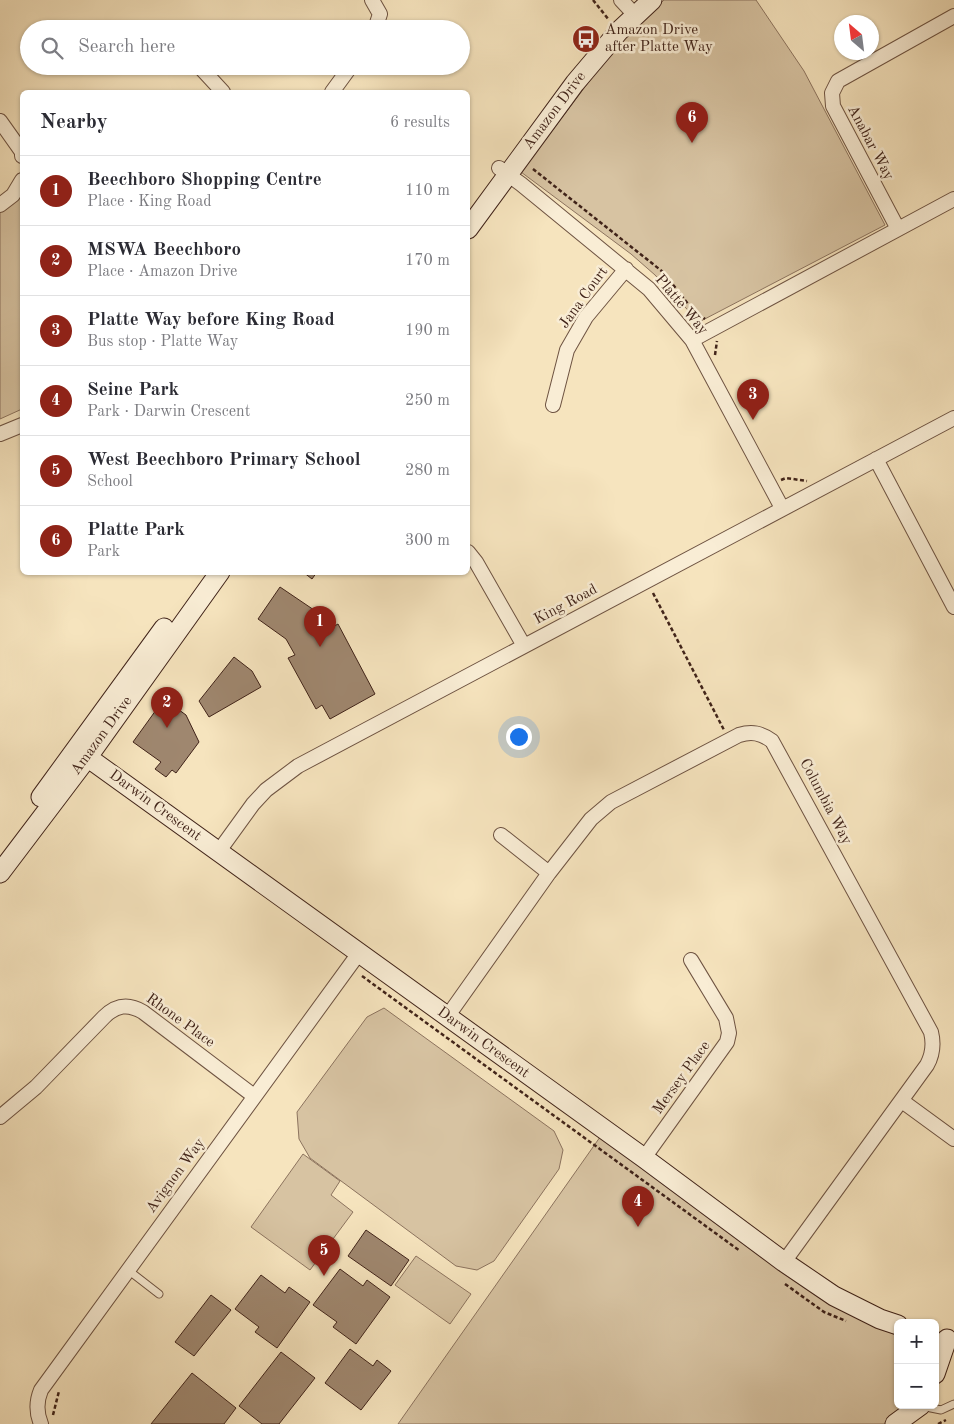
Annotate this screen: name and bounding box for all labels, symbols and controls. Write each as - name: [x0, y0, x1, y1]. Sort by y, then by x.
- north arrow: [834, 15, 879, 60]
- search box: [20, 20, 470, 75]
- place label: Amazon Drive after Platte Way: [605, 23, 713, 55]
- bus stop icon: Amazon Drive after Platte Way: [571, 24, 601, 54]
- icon: search: [38, 34, 66, 62]
- text: Search here: [78, 38, 175, 57]
- street label: Amazon Drive: [521, 69, 589, 153]
- pin: 6: [676, 102, 708, 143]
- street label: Anabar Way: [844, 103, 896, 183]
- text: Nearby: [40, 112, 108, 133]
- text: 6 results: [390, 115, 450, 131]
- text: Beechboro Shopping Centre: [87, 171, 322, 190]
- text: 1: [51, 183, 61, 199]
- text: 110 m: [405, 183, 450, 199]
- text: Place · King Road: [87, 194, 212, 210]
- text: MSWA Beechboro: [87, 241, 241, 260]
- text: 2: [51, 253, 61, 269]
- text: 170 m: [405, 253, 450, 269]
- text: Place · Amazon Drive: [87, 264, 237, 280]
- street label: Jana Court: [557, 264, 611, 332]
- street label: Platte Way: [652, 272, 710, 338]
- text: Platte Way before King Road: [87, 311, 335, 330]
- text: 3: [51, 323, 61, 339]
- text: 190 m: [405, 323, 450, 339]
- text: Bus stop · Platte Way: [87, 334, 238, 350]
- pin: 3: [737, 379, 769, 420]
- text: Seine Park: [87, 381, 179, 400]
- text: 4: [51, 393, 61, 409]
- text: 250 m: [405, 393, 450, 409]
- text: Park · Darwin Crescent: [87, 404, 250, 420]
- text: West Beechboro Primary School: [87, 451, 361, 470]
- text: 5: [51, 463, 61, 479]
- text: 280 m: [405, 463, 450, 479]
- text: School: [87, 474, 133, 490]
- text: Platte Park: [87, 521, 185, 540]
- text: 6: [51, 533, 61, 549]
- text: 300 m: [405, 533, 450, 549]
- text: Park: [87, 544, 120, 560]
- street label: King Road: [532, 582, 600, 628]
- pin: 1: [304, 606, 336, 647]
- pin: 2: [151, 687, 183, 728]
- street label: Amazon Drive: [69, 694, 136, 778]
- your location: [506, 724, 532, 750]
- street label: Columbia Way: [796, 757, 854, 847]
- street label: Darwin Crescent: [106, 768, 204, 844]
- street label: Rhone Place: [143, 991, 217, 1051]
- street label: Darwin Crescent: [434, 1005, 532, 1081]
- street label: Mersey Place: [651, 1039, 713, 1117]
- street label: Avignon Way: [144, 1136, 208, 1216]
- pin: 4: [622, 1186, 654, 1227]
- pin: 5: [308, 1235, 340, 1276]
- map controls: [894, 1319, 939, 1409]
- button: +: [894, 1319, 939, 1364]
- button: −: [894, 1364, 939, 1409]

